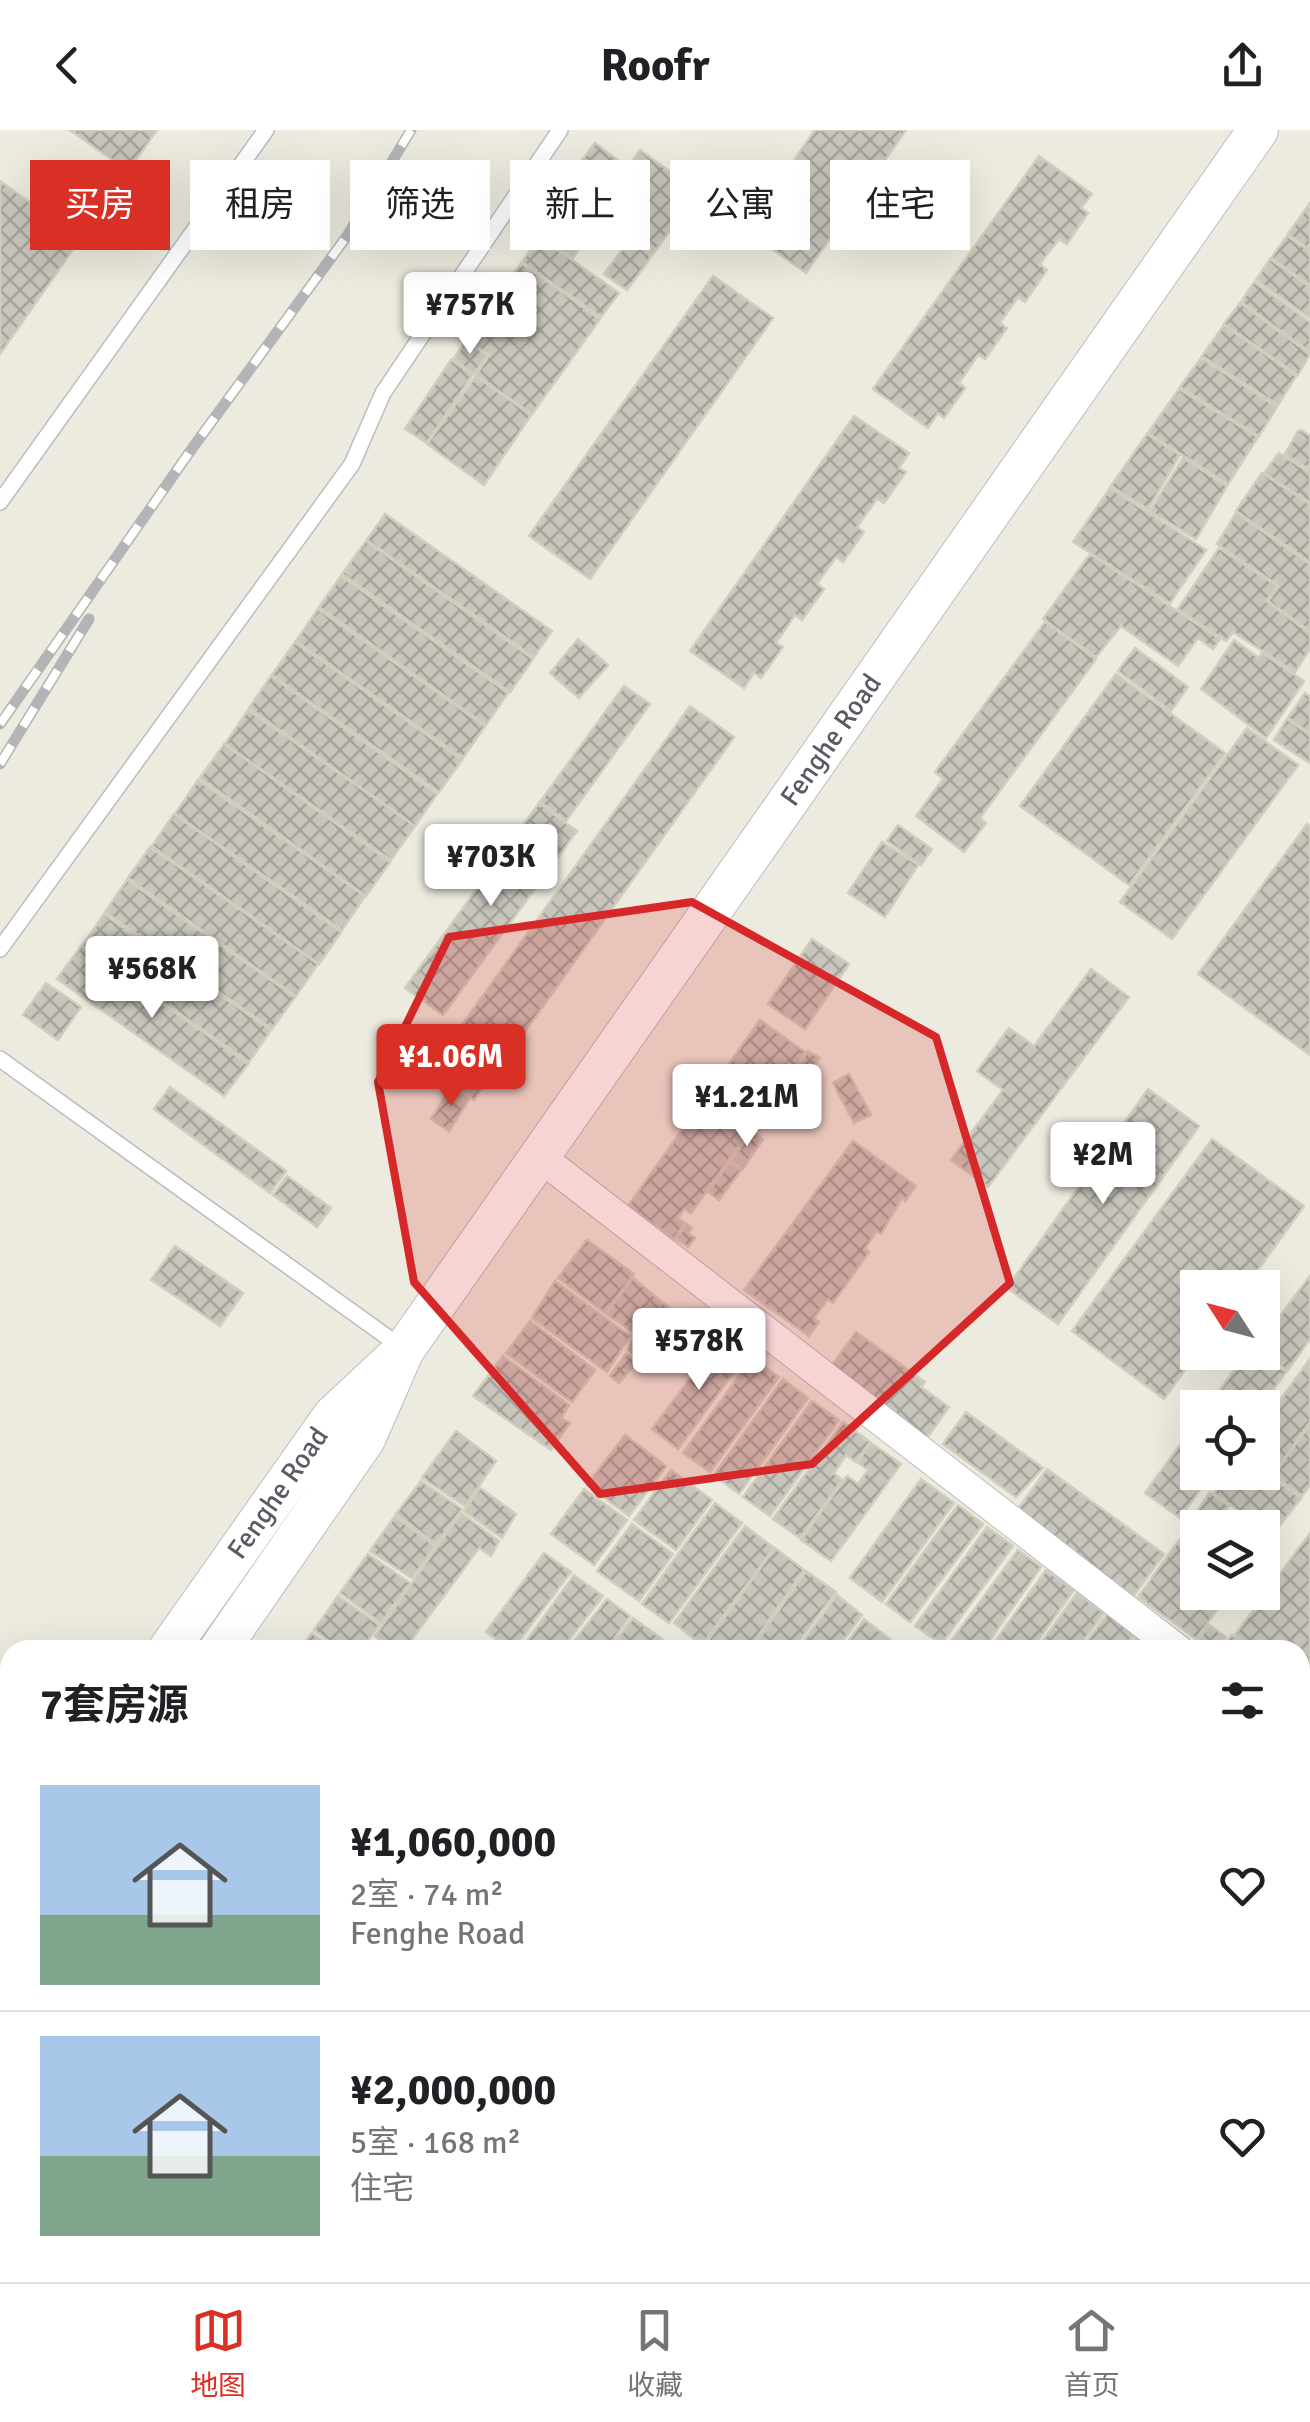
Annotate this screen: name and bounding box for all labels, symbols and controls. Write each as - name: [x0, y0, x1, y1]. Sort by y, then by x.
- icon: back: [40, 38, 95, 93]
- text: Roofr: [600, 38, 710, 93]
- icon: share: [1215, 38, 1270, 93]
- chip: 买房: [30, 160, 170, 250]
- chip: 租房: [190, 160, 330, 250]
- chip: 筛选: [350, 160, 490, 250]
- chip: 新上: [510, 160, 650, 250]
- chip: 公寓: [670, 160, 810, 250]
- chip: 住宅: [830, 160, 970, 250]
- pin: ¥757K: [400, 272, 540, 357]
- text: ¥757K: [426, 285, 514, 324]
- street label: Fenghe Road: [773, 667, 889, 813]
- pin: ¥703K: [421, 824, 561, 909]
- text: ¥703K: [447, 837, 535, 876]
- pin: ¥568K: [82, 936, 222, 1021]
- text: ¥568K: [108, 949, 196, 988]
- pin: ¥1.06M: [370, 1024, 532, 1109]
- text: ¥1.06M: [399, 1037, 503, 1076]
- pin: ¥1.21M: [666, 1064, 828, 1149]
- text: ¥1.21M: [695, 1077, 799, 1116]
- pin: ¥2M: [1055, 1122, 1151, 1207]
- text: ¥2M: [1072, 1135, 1134, 1174]
- north arrow: [1180, 1270, 1280, 1370]
- map controls: [1180, 1270, 1280, 1610]
- pin: ¥578K: [629, 1308, 769, 1393]
- text: ¥578K: [655, 1321, 743, 1360]
- button: locate: [1180, 1390, 1280, 1490]
- street label: Fenghe Road: [220, 1420, 336, 1566]
- button: layers: [1180, 1510, 1280, 1610]
- icon: filters: [1215, 1673, 1270, 1728]
- text: 7套房源: [40, 1680, 189, 1731]
- text: ¥1,060,000: [350, 1817, 556, 1868]
- icon: home: [120, 1825, 240, 1945]
- icon: heart: [1215, 1858, 1270, 1913]
- text: 2室 · 74 m²: [350, 1875, 504, 1914]
- text: Fenghe Road: [350, 1914, 525, 1953]
- text: ¥2,000,000: [350, 2065, 556, 2116]
- icon: home: [120, 2076, 240, 2196]
- icon: heart: [1215, 2109, 1270, 2164]
- text: 5室 · 168 m²: [350, 2123, 521, 2162]
- text: 住宅: [350, 2169, 414, 2208]
- tab: 地图: [190, 2303, 246, 2403]
- tab: 收藏: [627, 2303, 683, 2403]
- tab: 首页: [1064, 2303, 1120, 2403]

